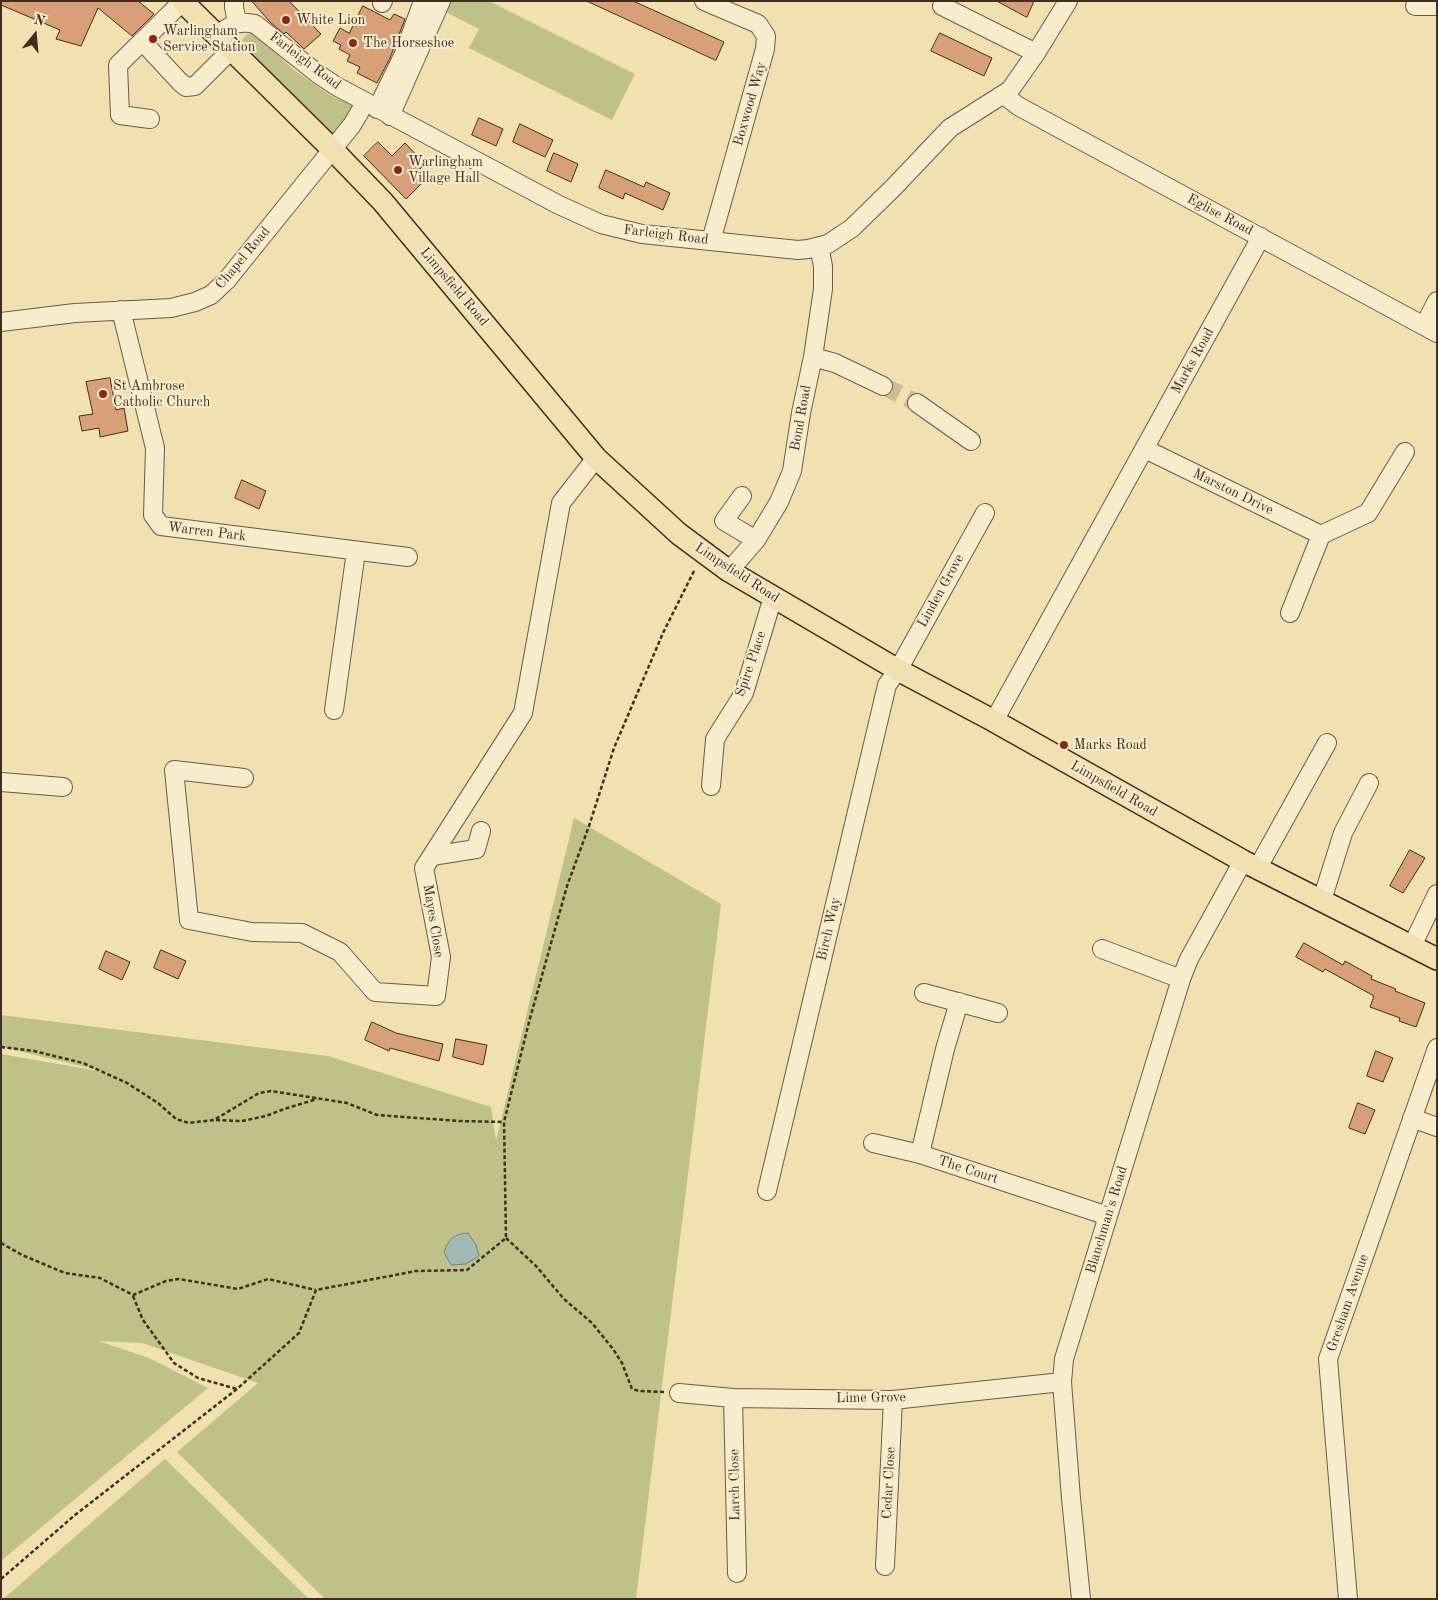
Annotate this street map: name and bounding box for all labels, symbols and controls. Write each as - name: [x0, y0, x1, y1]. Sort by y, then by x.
- north arrow: [10, 10, 60, 60]
- text: N: [32, 12, 47, 29]
- place label: White Lion: [296, 12, 365, 28]
- marker: White Lion: [280, 14, 292, 26]
- place label: Warlingham Service Station: [163, 23, 255, 56]
- street label: Farleigh Road: [266, 29, 344, 93]
- marker: Warlingham Service Station: [147, 33, 159, 45]
- place label: The Horseshoe: [363, 35, 454, 51]
- marker: The Horseshoe: [347, 37, 359, 49]
- street label: Boxwood Way: [730, 60, 770, 148]
- place label: Warlingham Village Hall: [408, 154, 483, 186]
- marker: Warlingham Village Hall: [392, 164, 404, 176]
- street label: Eglise Road: [1184, 191, 1256, 239]
- street label: Farleigh Road: [623, 221, 709, 249]
- street label: Chapel Road: [212, 223, 274, 293]
- street label: Limpsfield Road: [416, 244, 492, 330]
- street label: Marks Road: [1168, 325, 1218, 397]
- place label: St Ambrose Catholic Church: [113, 378, 210, 411]
- street label: Bond Road: [787, 384, 815, 452]
- marker: St Ambrose Catholic Church: [97, 388, 109, 400]
- street label: Marston Drive: [1190, 465, 1276, 519]
- street label: Warren Park: [167, 519, 247, 545]
- street label: Limpsfield Road: [691, 539, 783, 607]
- street label: Linden Grove: [914, 551, 968, 631]
- street label: Spire Place: [732, 629, 770, 699]
- place label: Marks Road: [1074, 737, 1147, 753]
- marker: Marks Road: [1058, 739, 1070, 751]
- street label: Limpsfield Road: [1068, 757, 1160, 821]
- street label: Mayes Close: [419, 883, 447, 959]
- street label: Birch Way: [814, 896, 844, 962]
- street label: The Court: [936, 1152, 1000, 1188]
- street label: Blanchman's Road: [1083, 1164, 1131, 1276]
- street label: Gresham Avenue: [1323, 1252, 1373, 1354]
- street label: Lime Grove: [836, 1389, 906, 1407]
- street label: Cedar Close: [879, 1446, 899, 1520]
- street label: Larch Close: [726, 1449, 744, 1521]

